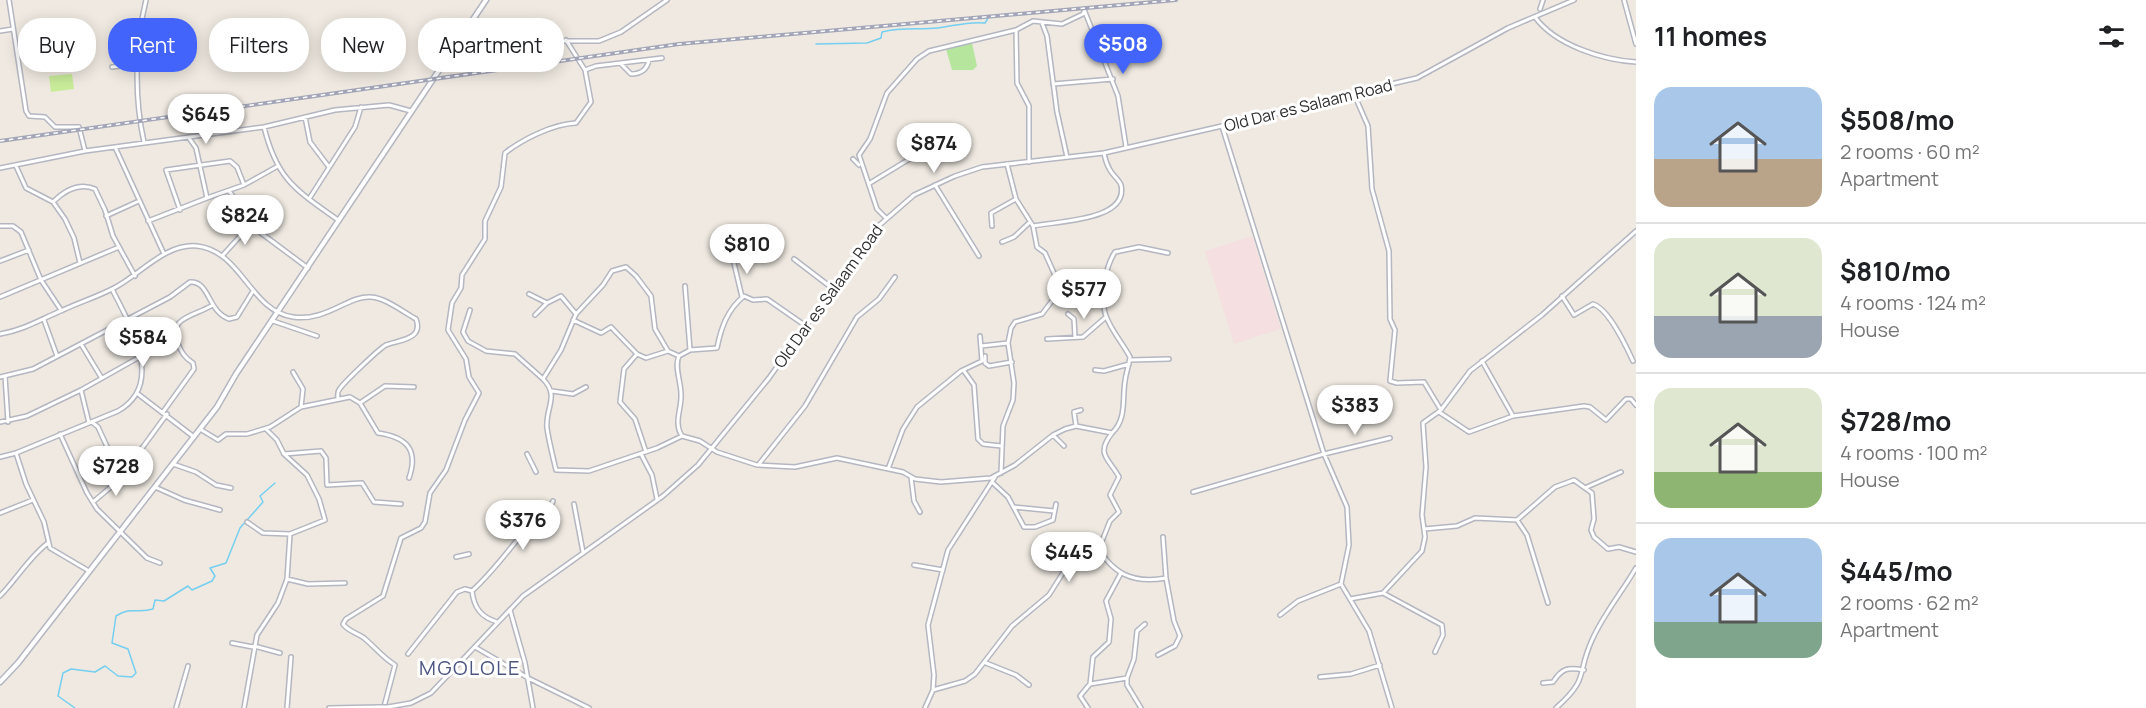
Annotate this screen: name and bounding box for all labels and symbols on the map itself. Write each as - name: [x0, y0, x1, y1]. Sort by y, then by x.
- pin: $508: [1087, 24, 1159, 75]
- street label: Old Dar es Salaam Road: [1222, 73, 1394, 137]
- pin: $645: [170, 94, 242, 145]
- pin: $874: [898, 123, 970, 174]
- pin: $824: [209, 195, 281, 246]
- street label: Old Dar es Salaam Road: [768, 220, 888, 372]
- pin: $810: [711, 224, 783, 275]
- pin: $577: [1048, 269, 1120, 320]
- pin: $584: [107, 317, 179, 368]
- pin: $383: [1319, 385, 1391, 436]
- pin: $728: [80, 446, 152, 497]
- pin: $376: [487, 500, 559, 551]
- pin: $445: [1033, 532, 1105, 583]
- district label: MGOLOLE: [419, 654, 521, 681]

